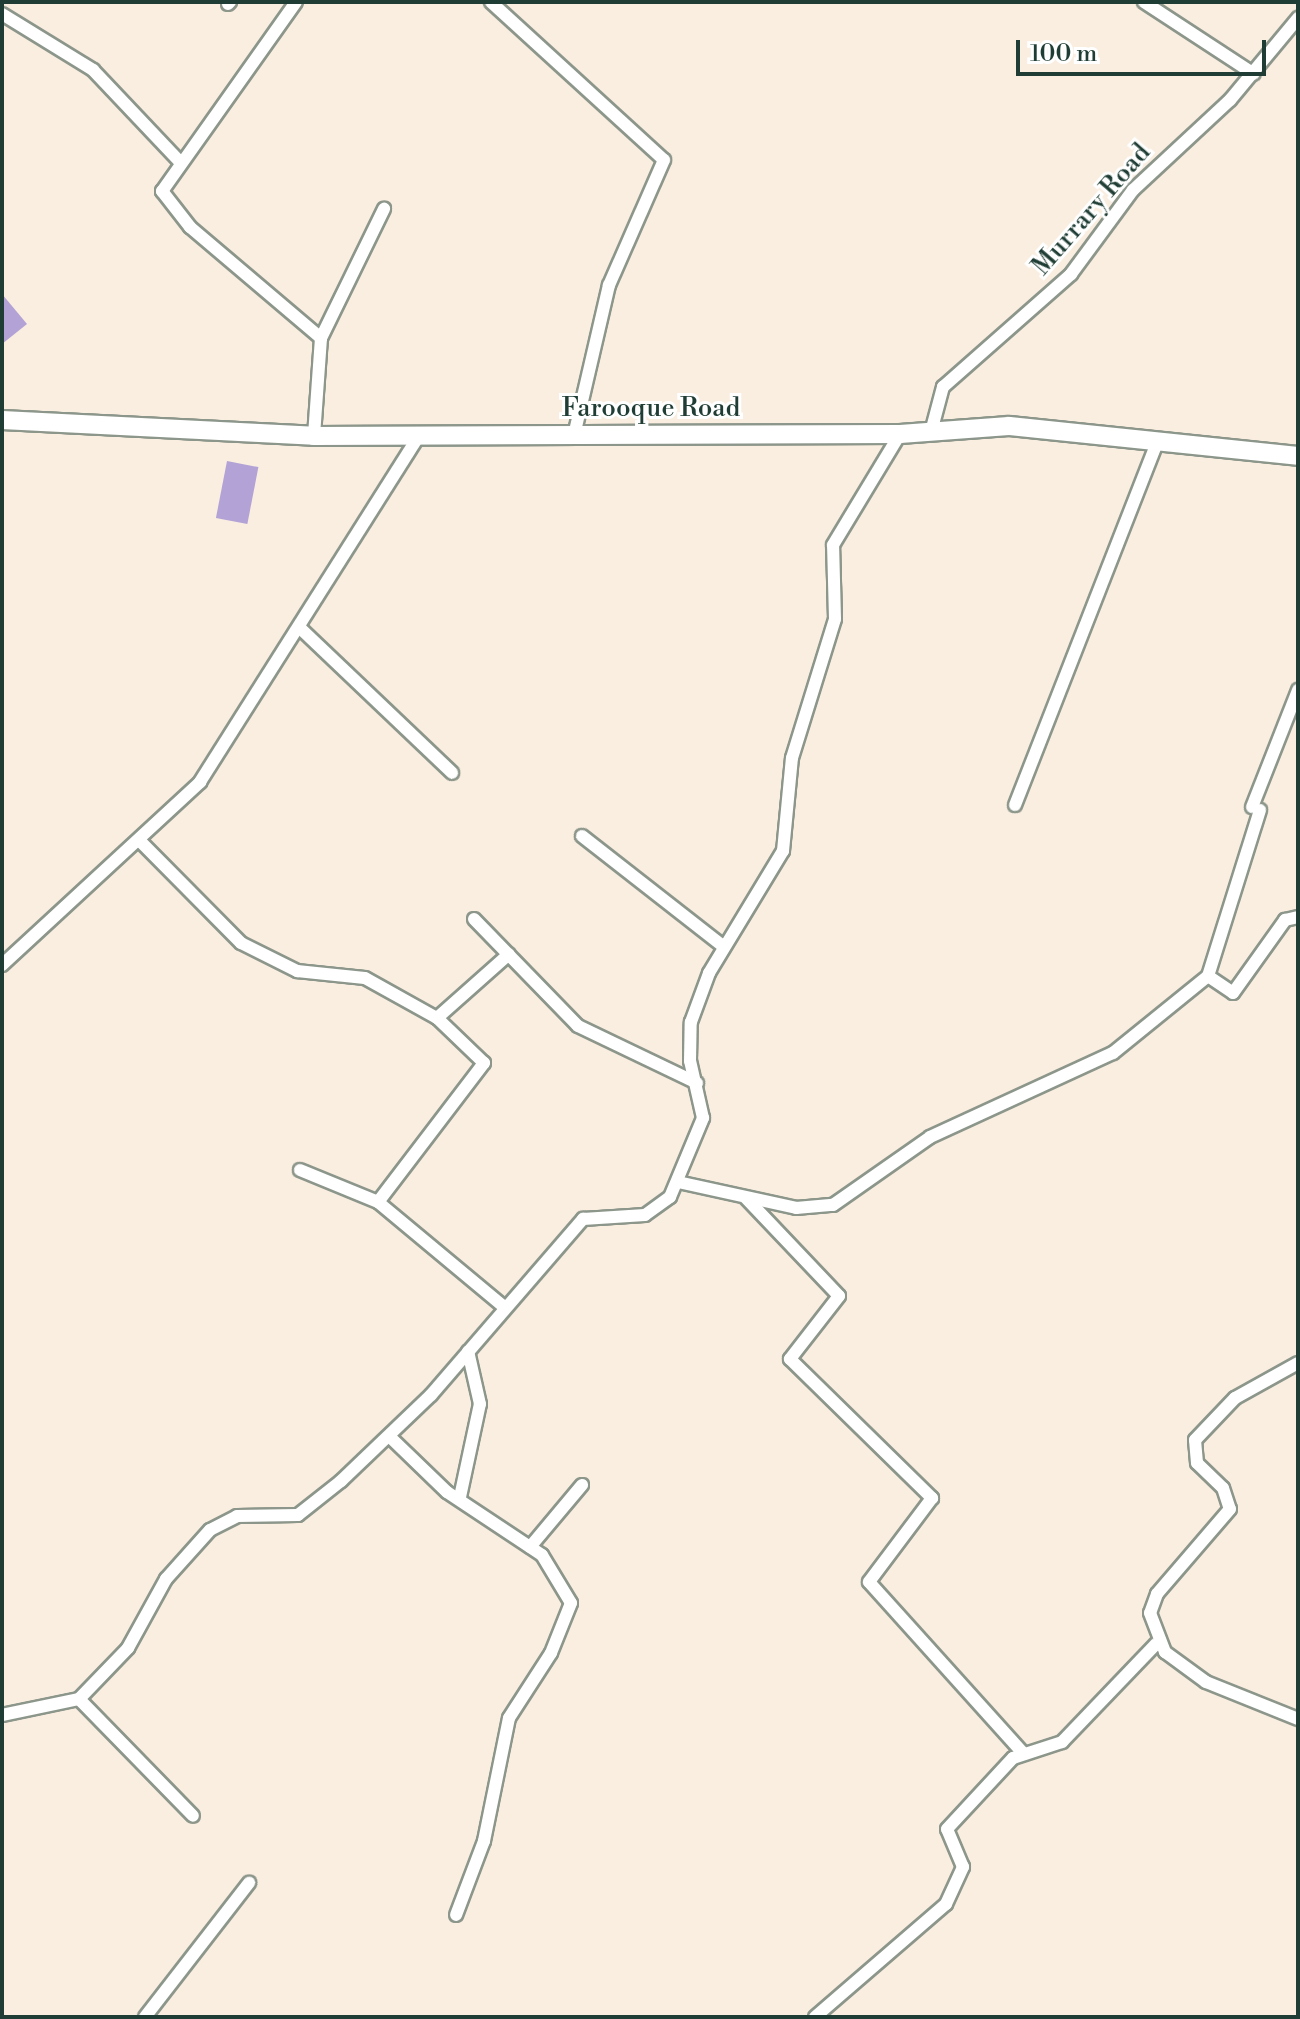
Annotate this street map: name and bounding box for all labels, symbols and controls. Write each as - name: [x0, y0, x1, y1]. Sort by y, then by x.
- scale bar: [1020, 24, 1270, 74]
- text: 100 m: [1030, 39, 1097, 69]
- street label: Murrary Road: [1026, 138, 1158, 282]
- street label: Farooque Road: [562, 393, 740, 425]

